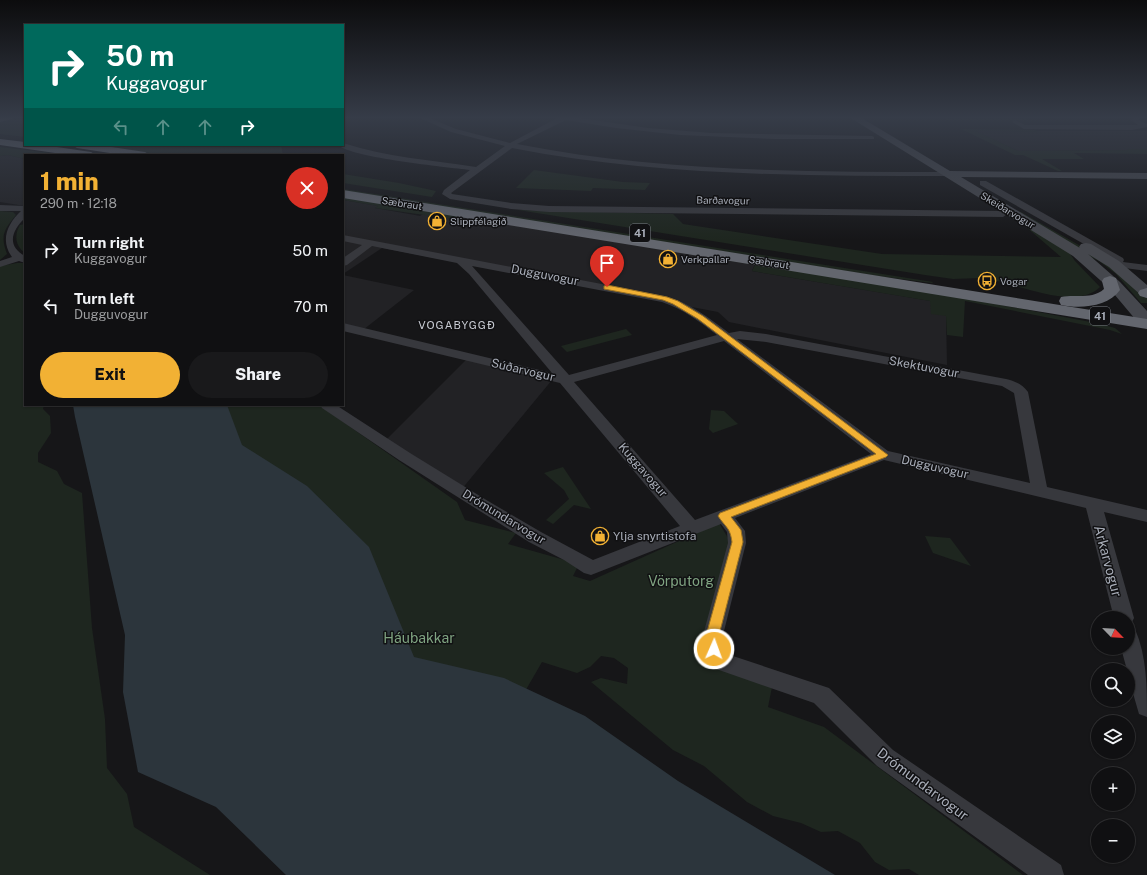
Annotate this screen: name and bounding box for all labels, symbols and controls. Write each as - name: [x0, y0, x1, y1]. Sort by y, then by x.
- text: 50 m: [106, 39, 174, 72]
- icon: right: [40, 40, 92, 92]
- text: Kuggavogur: [106, 73, 207, 94]
- icon: left: [110, 116, 132, 138]
- icon: ahead: [152, 116, 174, 138]
- icon: ahead: [194, 116, 216, 138]
- icon: right: [236, 116, 258, 138]
- text: 1 min: [40, 167, 99, 195]
- button: close: [286, 167, 328, 209]
- street label: Skeiðarvogur: [978, 189, 1038, 231]
- street label: Sæbraut: [381, 194, 423, 212]
- street label: Barðavogur: [696, 194, 750, 206]
- text: 290 m · 12:18: [40, 196, 117, 211]
- shop icon: Slippfélagið: [427, 211, 447, 231]
- place label: Slippfélagið: [450, 215, 507, 227]
- road number: 41: [630, 224, 650, 242]
- text: Turn right: [74, 234, 144, 251]
- icon: right: [40, 239, 62, 261]
- text: 50 m: [293, 242, 328, 259]
- pin: [590, 246, 624, 287]
- shop icon: Verkpallar: [658, 249, 678, 269]
- text: Kuggavogur: [74, 251, 147, 266]
- icon: arrive: [596, 252, 618, 274]
- place label: Verkpallar: [681, 253, 729, 265]
- street label: Sæbraut: [748, 253, 790, 271]
- street label: Dugguvogur: [510, 262, 580, 288]
- bus stop icon: Vogar: [977, 271, 997, 291]
- place label: Vogar: [1000, 275, 1027, 287]
- text: Turn left: [74, 290, 135, 307]
- icon: left: [40, 295, 62, 317]
- text: 70 m: [293, 298, 328, 315]
- text: Dugguvogur: [74, 307, 148, 322]
- road number: 41: [1090, 307, 1110, 325]
- district label: VOGABYGGÐ: [418, 319, 496, 331]
- button: Exit: [40, 352, 180, 398]
- button: Share: [188, 352, 328, 398]
- street label: Skektuvogur: [888, 353, 961, 381]
- street label: Súðarvogur: [490, 356, 556, 384]
- street label: Kuggavogur: [616, 440, 671, 500]
- street label: Dugguvogur: [900, 452, 970, 482]
- street label: Drómundarvogur: [460, 487, 548, 547]
- street label: Arkarvogur: [1091, 523, 1125, 599]
- shop icon: Ylja snyrtistofa: [590, 526, 610, 546]
- place label: Ylja snyrtistofa: [613, 529, 696, 543]
- park label: Vörputorg: [648, 573, 714, 589]
- north arrow: [1091, 611, 1135, 655]
- map controls: [1091, 611, 1135, 863]
- position arrow: [693, 628, 735, 670]
- park label: Háubakkar: [383, 630, 455, 646]
- button: search: [1091, 663, 1135, 707]
- button: layers: [1091, 715, 1135, 759]
- street label: Drómundarvogur: [874, 744, 972, 824]
- button: +: [1091, 767, 1135, 811]
- button: −: [1091, 819, 1135, 863]

